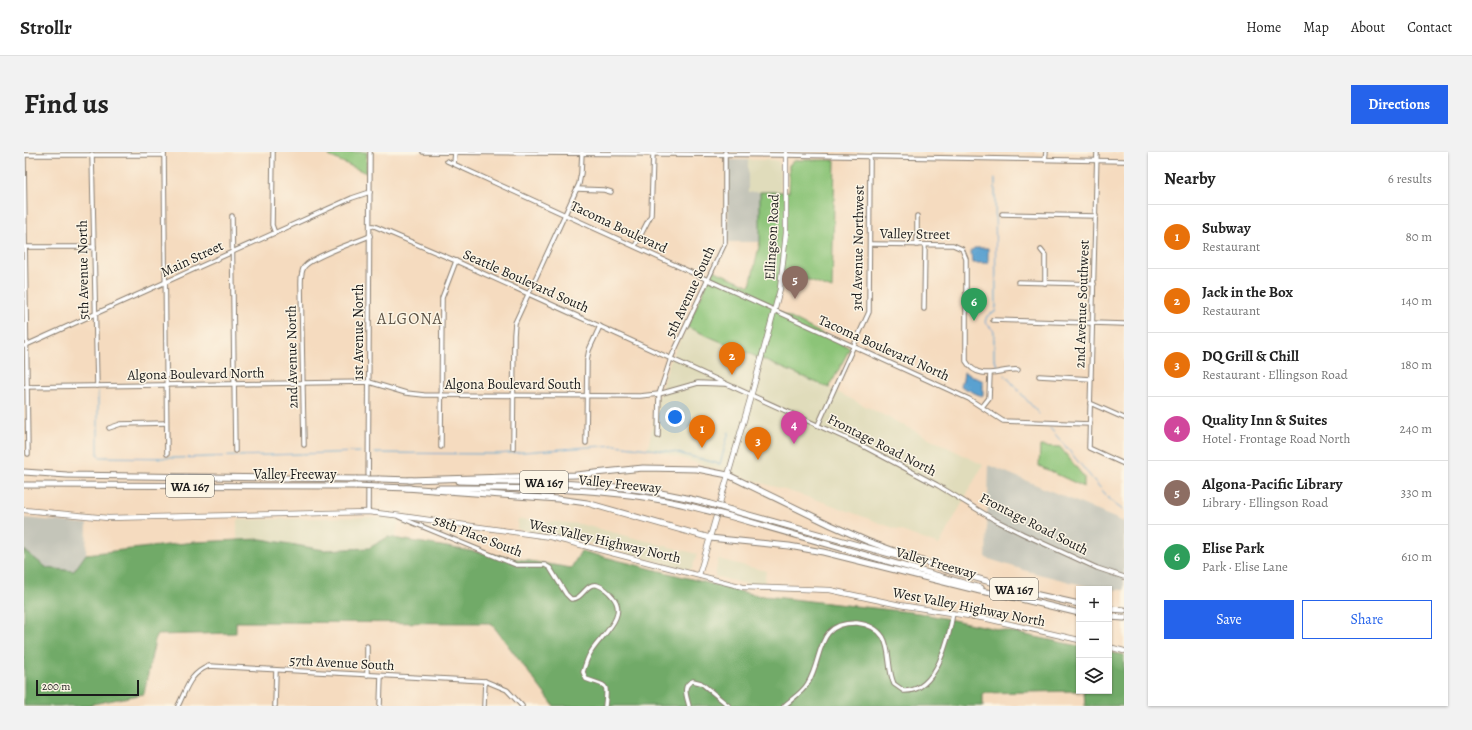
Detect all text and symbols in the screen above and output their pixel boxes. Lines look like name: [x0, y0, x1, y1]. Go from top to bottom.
text: Strollr: [20, 15, 72, 41]
text: Home: [1246, 18, 1281, 37]
text: Map: [1303, 18, 1329, 37]
text: About: [1351, 18, 1385, 37]
text: Contact: [1407, 18, 1452, 37]
text: Find us: [24, 85, 109, 123]
button: Directions: [1351, 85, 1448, 124]
text: Nearby: [1164, 167, 1215, 190]
text: 6 results: [1388, 170, 1432, 187]
street label: 3rd Avenue Northwest: [847, 185, 869, 311]
street label: Ellingson Road: [760, 193, 784, 280]
street label: Tacoma Boulevard: [567, 196, 671, 258]
text: Subway: [1202, 218, 1251, 238]
street label: 5th Avenue North: [73, 220, 93, 320]
street label: Valley Street: [879, 224, 951, 244]
text: 1: [1175, 228, 1179, 245]
text: 80 m: [1405, 228, 1432, 245]
street label: Main Street: [158, 236, 227, 282]
text: Restaurant: [1202, 238, 1260, 255]
street label: 2nd Avenue Southwest: [1070, 239, 1094, 369]
street label: 5th Avenue South: [660, 243, 720, 341]
street label: Seattle Boulevard South: [460, 245, 592, 318]
pin: 5: [782, 266, 808, 299]
text: Jack in the Box: [1202, 282, 1293, 302]
street label: 1st Avenue North: [349, 283, 368, 380]
pin: 6: [961, 288, 987, 321]
text: 2: [1174, 292, 1180, 309]
text: 140 m: [1401, 292, 1432, 309]
text: Restaurant: [1202, 302, 1260, 319]
street label: 2nd Avenue North: [282, 305, 302, 409]
district label: ALGONA: [376, 308, 443, 330]
street label: Tacoma Boulevard North: [815, 310, 953, 386]
pin: 2: [719, 342, 745, 375]
text: DQ Grill & Chill: [1202, 346, 1299, 366]
text: 3: [1174, 356, 1180, 373]
text: 180 m: [1401, 356, 1432, 373]
street label: Algona Boulevard North: [126, 363, 265, 385]
text: Restaurant · Ellingson Road: [1202, 366, 1348, 383]
street label: Algona Boulevard South: [444, 375, 582, 394]
your location: [665, 407, 685, 427]
street label: Frontage Road North: [824, 409, 940, 481]
text: Quality Inn & Suites: [1202, 410, 1327, 430]
pin: 4: [781, 411, 807, 444]
pin: 1: [689, 415, 715, 448]
text: 4: [1174, 420, 1180, 437]
text: 240 m: [1400, 420, 1432, 437]
pin: 3: [745, 427, 771, 460]
text: Hotel · Frontage Road North: [1202, 430, 1351, 447]
street label: Valley Freeway: [253, 465, 337, 484]
street label: Valley Freeway: [577, 470, 663, 498]
road number: WA 167: [520, 471, 568, 493]
text: Algona-Pacific Library: [1202, 474, 1343, 494]
road number: WA 167: [166, 475, 214, 497]
text: 5: [1174, 484, 1180, 501]
text: 330 m: [1401, 484, 1432, 501]
street label: Frontage Road South: [976, 488, 1092, 560]
text: Library · Ellingson Road: [1202, 494, 1328, 511]
street label: 58th Place South: [431, 510, 526, 562]
street label: West Valley Highway North: [526, 514, 683, 568]
text: Elise Park: [1202, 538, 1264, 558]
street label: Valley Freeway: [893, 542, 979, 584]
text: 6: [1174, 548, 1180, 565]
text: 610 m: [1401, 548, 1432, 565]
text: Park · Elise Lane: [1202, 558, 1288, 575]
road number: WA 167: [990, 578, 1038, 600]
street label: West Valley Highway North: [890, 583, 1047, 631]
map controls: [1076, 586, 1112, 694]
button: +: [1076, 586, 1112, 622]
button: Save: [1164, 600, 1294, 639]
button: Share: [1302, 600, 1432, 639]
button: −: [1076, 622, 1112, 658]
street label: 57th Avenue South: [289, 651, 395, 675]
button: layers: [1076, 658, 1112, 694]
scale bar: [36, 678, 139, 697]
text: 200 m: [42, 679, 70, 694]

